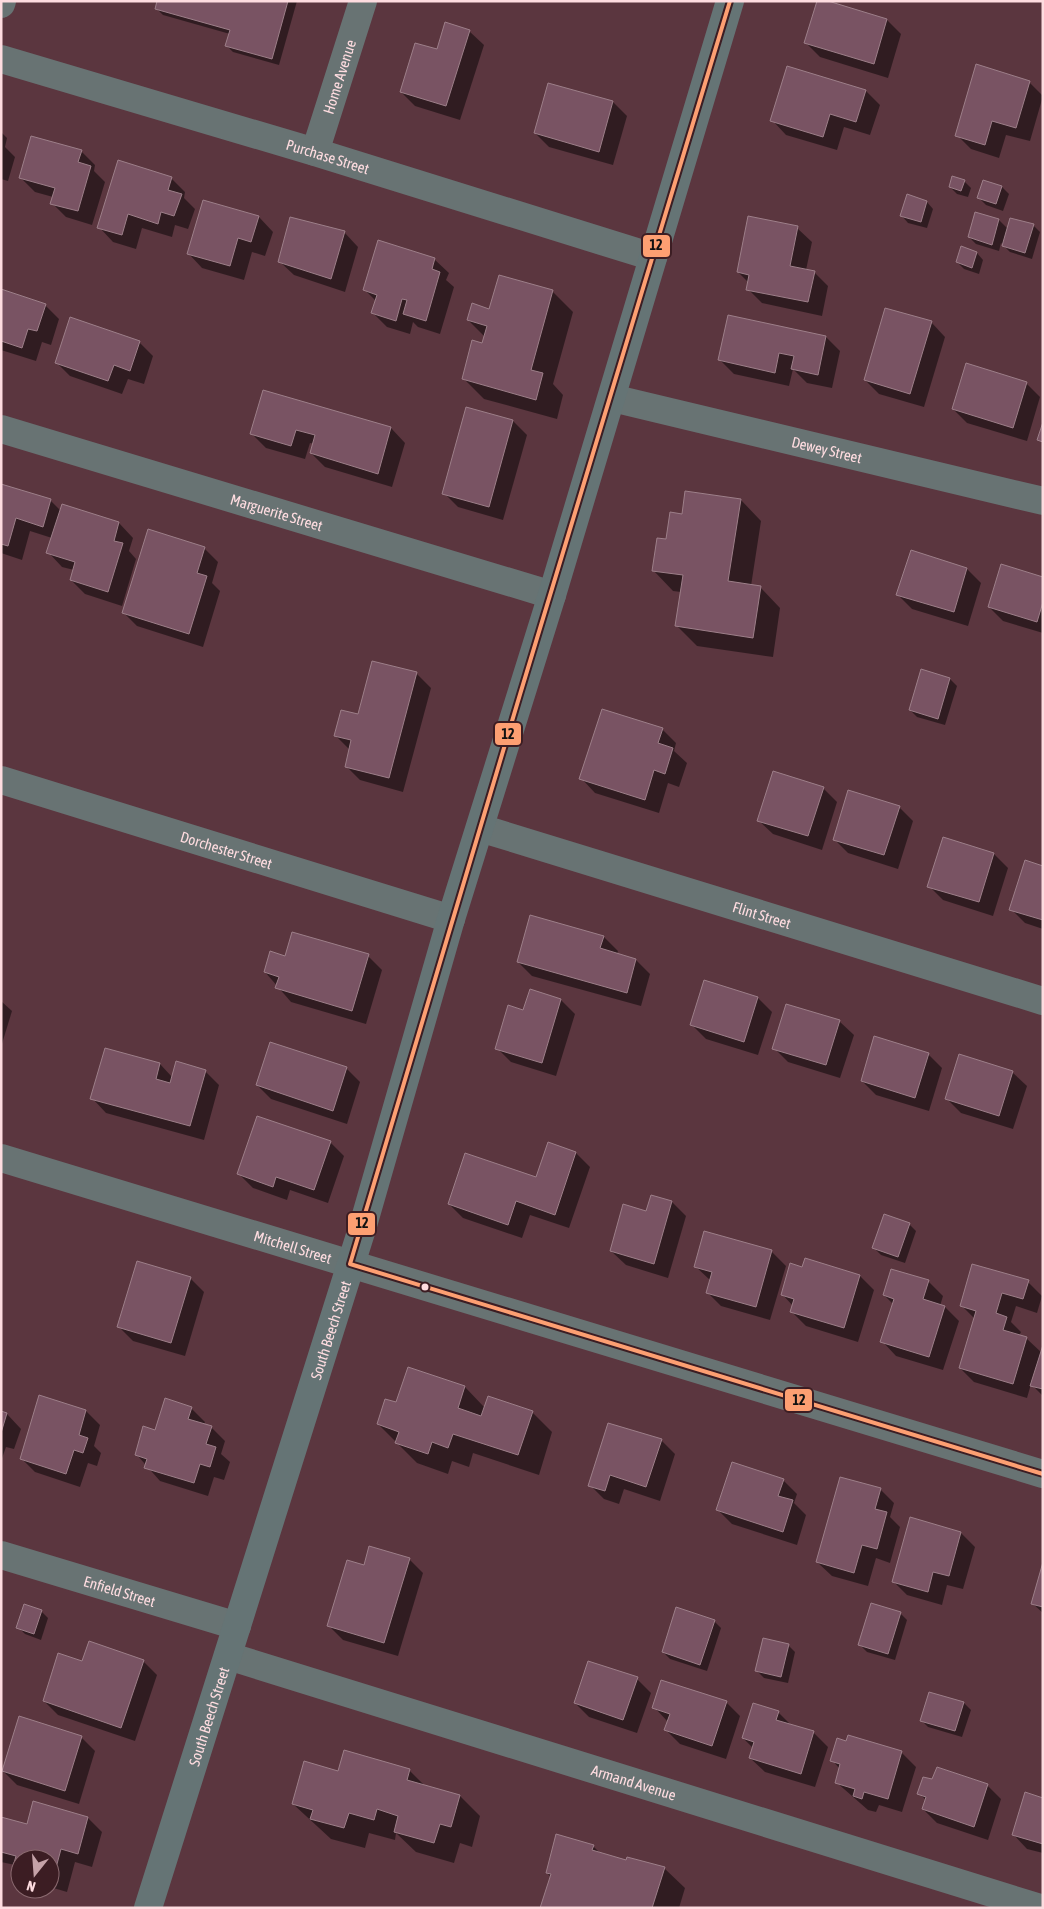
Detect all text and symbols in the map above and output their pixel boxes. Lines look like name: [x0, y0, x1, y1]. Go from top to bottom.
street label: Home Avenue: [319, 37, 359, 116]
street label: Purchase Street: [284, 135, 372, 177]
line badge: 12: [642, 234, 671, 258]
text: 12: [649, 237, 663, 253]
street label: Dewey Street: [790, 433, 864, 466]
street label: Marguerite Street: [229, 490, 325, 534]
line badge: 12: [494, 722, 522, 746]
text: 12: [501, 726, 515, 742]
street label: Dorchester Street: [178, 827, 275, 872]
street label: Flint Street: [731, 898, 793, 932]
line badge: 12: [347, 1212, 376, 1236]
text: 12: [355, 1215, 369, 1231]
street label: Mitchell Street: [252, 1227, 334, 1266]
street label: South Beech Street: [307, 1278, 354, 1382]
unlabelled marker: [420, 1282, 430, 1292]
line badge: 12: [784, 1388, 813, 1412]
text: 12: [792, 1392, 806, 1408]
street label: Enfield Street: [82, 1572, 158, 1610]
street label: South Beech Street: [185, 1665, 232, 1768]
street label: Armand Avenue: [590, 1761, 678, 1803]
north arrow: [10, 1849, 60, 1899]
text: N: [25, 1878, 37, 1895]

